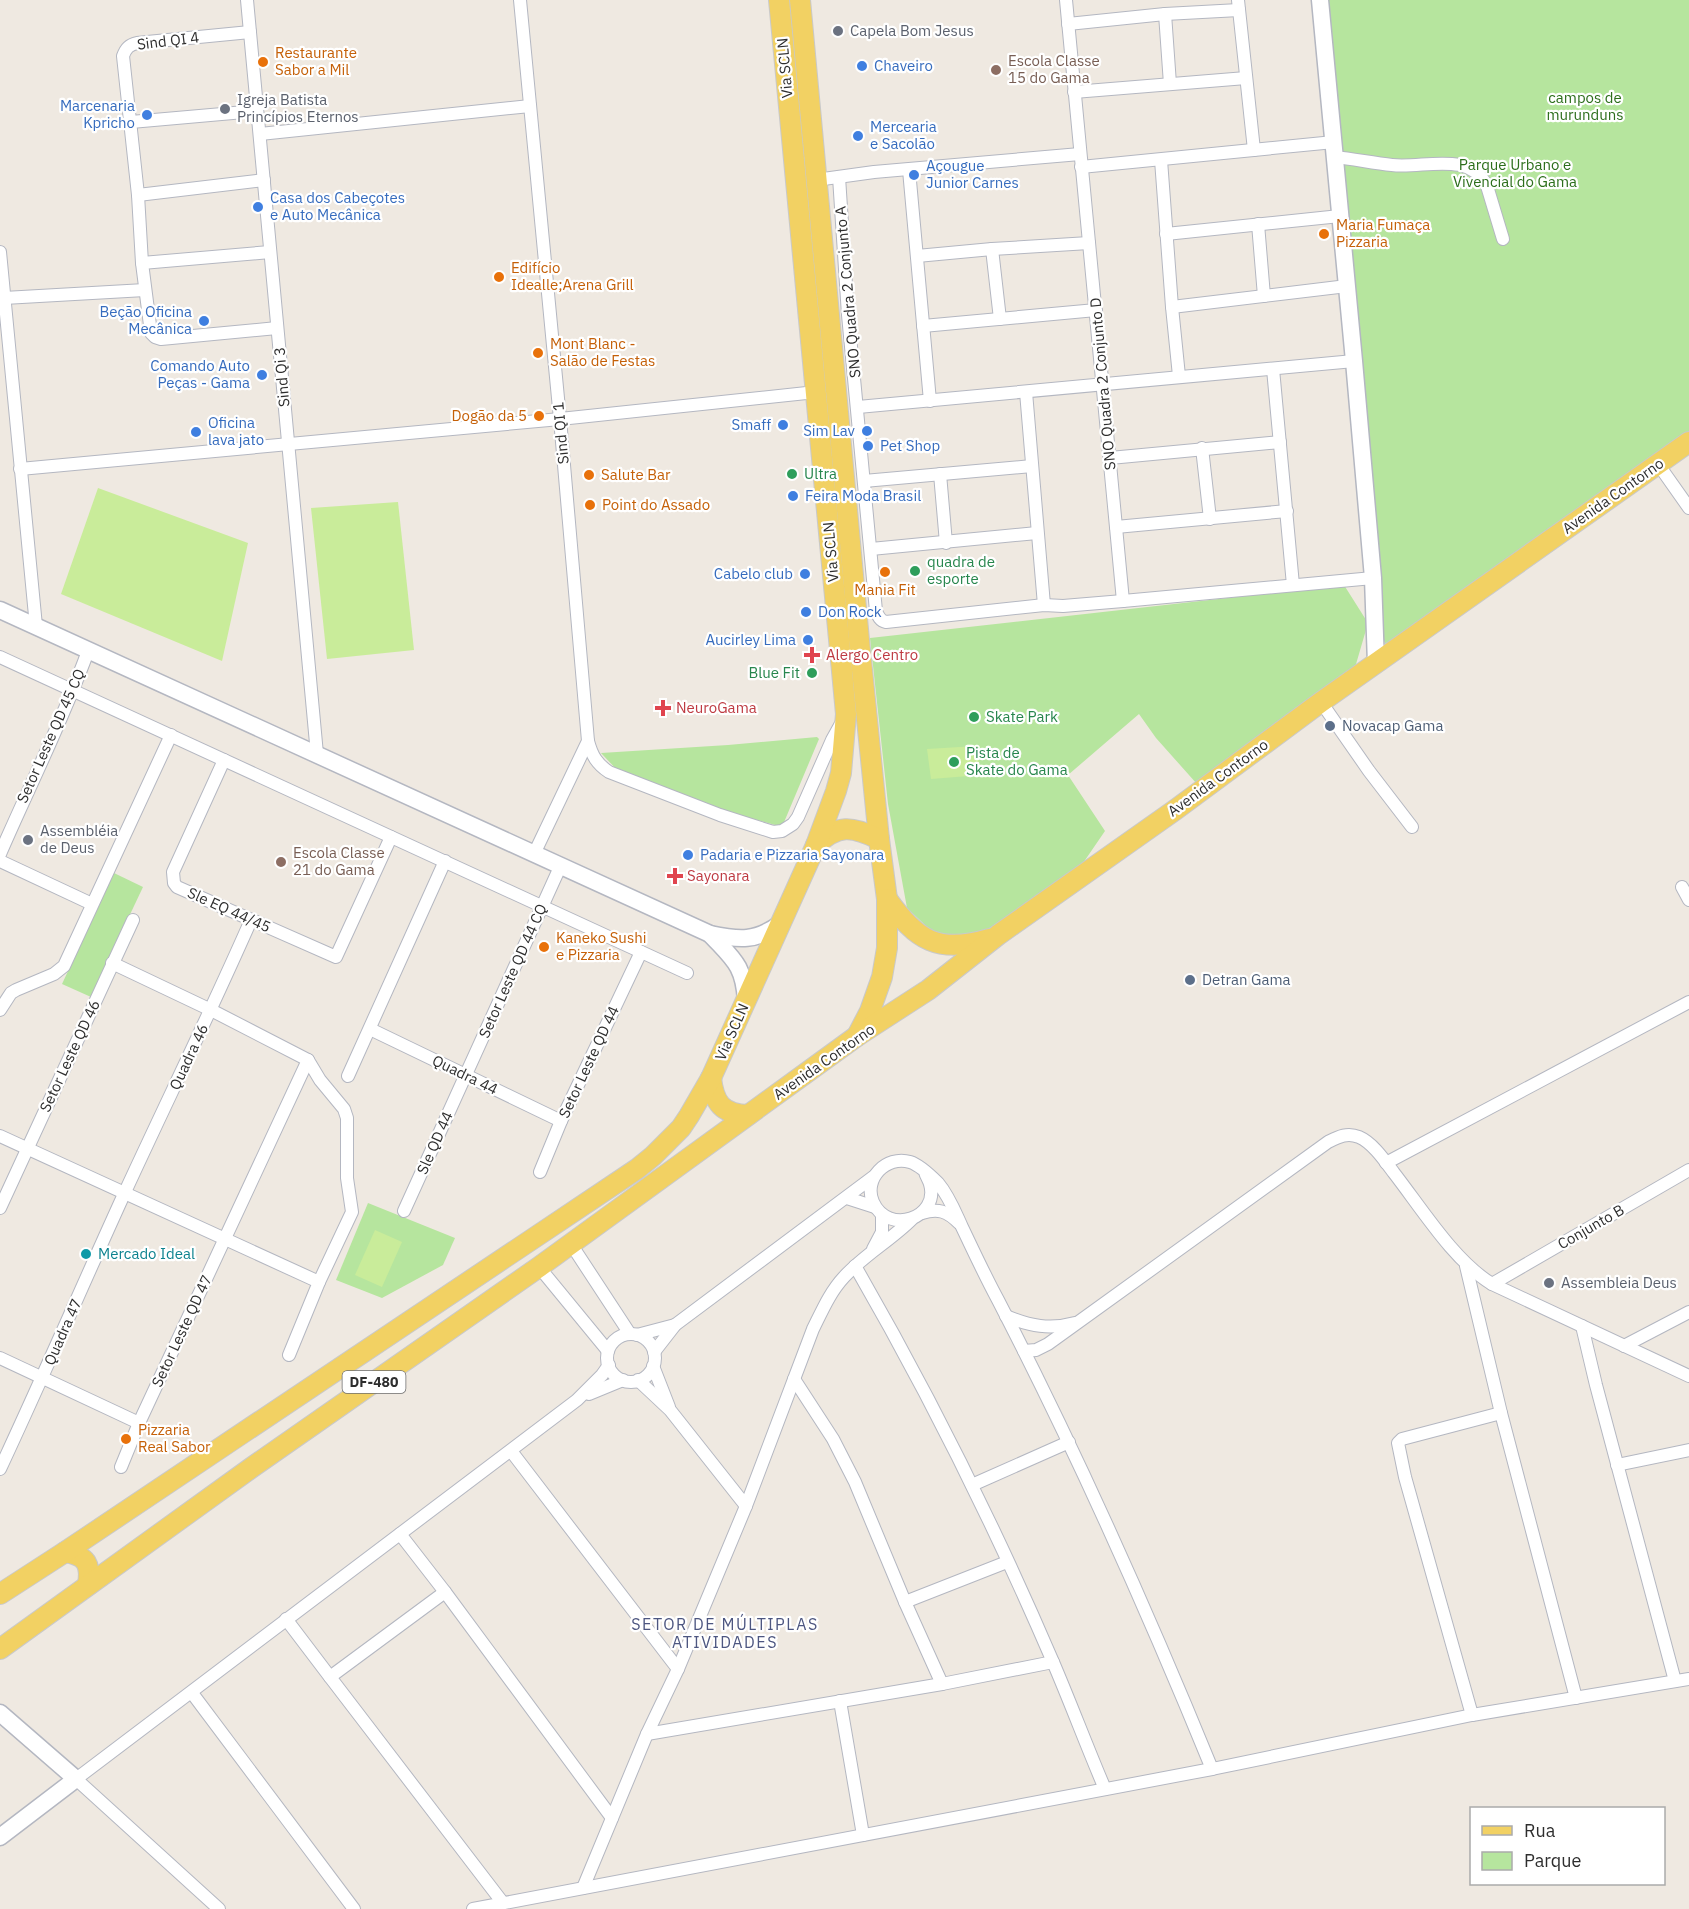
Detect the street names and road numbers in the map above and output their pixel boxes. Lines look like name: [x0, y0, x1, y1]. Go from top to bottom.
street label: Sind QI 4: [136, 27, 200, 54]
street label: Via SCLN: [772, 37, 797, 99]
street label: SNO Quadra 2 Conjunto A: [830, 205, 864, 379]
street label: SNO Quadra 2 Conjunto D: [1085, 297, 1120, 471]
street label: Sind Qi 3: [269, 346, 294, 408]
street label: Sind QI 1: [548, 401, 573, 465]
street label: Avenida Contorno: [1558, 454, 1667, 538]
street label: Via SCLN: [818, 521, 843, 583]
street label: Setor Leste QD 45 CQ: [12, 666, 89, 806]
street label: Avenida Contorno: [1164, 735, 1272, 820]
street label: Sle EQ 44/45: [185, 883, 274, 936]
street label: Setor Leste QD 44 CQ: [474, 901, 551, 1041]
street label: Setor Leste QD 46: [35, 997, 104, 1115]
street label: Via SCLN: [711, 1000, 753, 1063]
street label: Setor Leste QD 44: [554, 1003, 623, 1121]
street label: Avenida Contorno: [769, 1020, 878, 1104]
street label: Quadra 46: [165, 1021, 212, 1093]
street label: Quadra 44: [429, 1050, 501, 1099]
street label: Sle QD 44: [412, 1108, 457, 1177]
street label: Conjunto B: [1554, 1200, 1628, 1253]
street label: Setor Leste QD 47: [147, 1272, 216, 1390]
street label: Quadra 47: [39, 1296, 86, 1368]
road number: DF-480: [342, 1371, 406, 1393]

